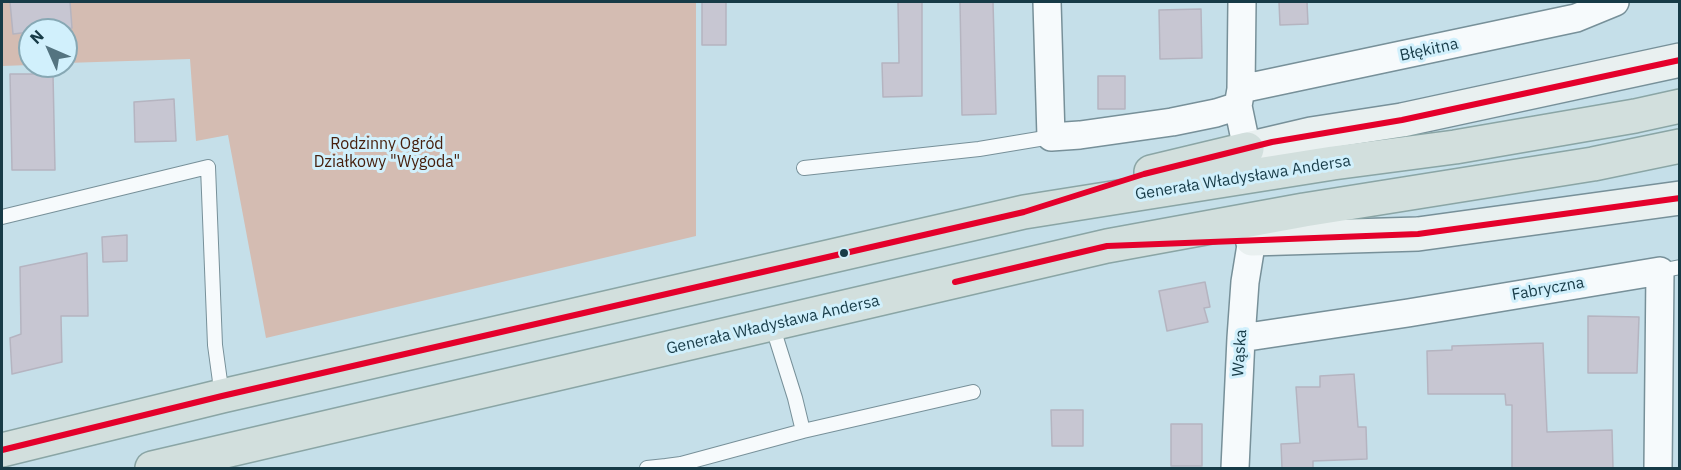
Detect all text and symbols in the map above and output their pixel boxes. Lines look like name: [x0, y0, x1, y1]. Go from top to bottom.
north arrow: [18, 18, 78, 78]
text: N: [26, 26, 48, 48]
street label: Błękitna: [1398, 34, 1460, 66]
park label: Rodzinny Ogród Działkowy "Wygoda": [314, 134, 460, 172]
street label: Generała Władysława Andersa: [1134, 151, 1352, 205]
unlabelled marker: [838, 247, 850, 259]
street label: Fabryczna: [1510, 273, 1586, 305]
street label: Generała Władysława Andersa: [665, 291, 881, 359]
street label: Wąska: [1229, 329, 1251, 377]

